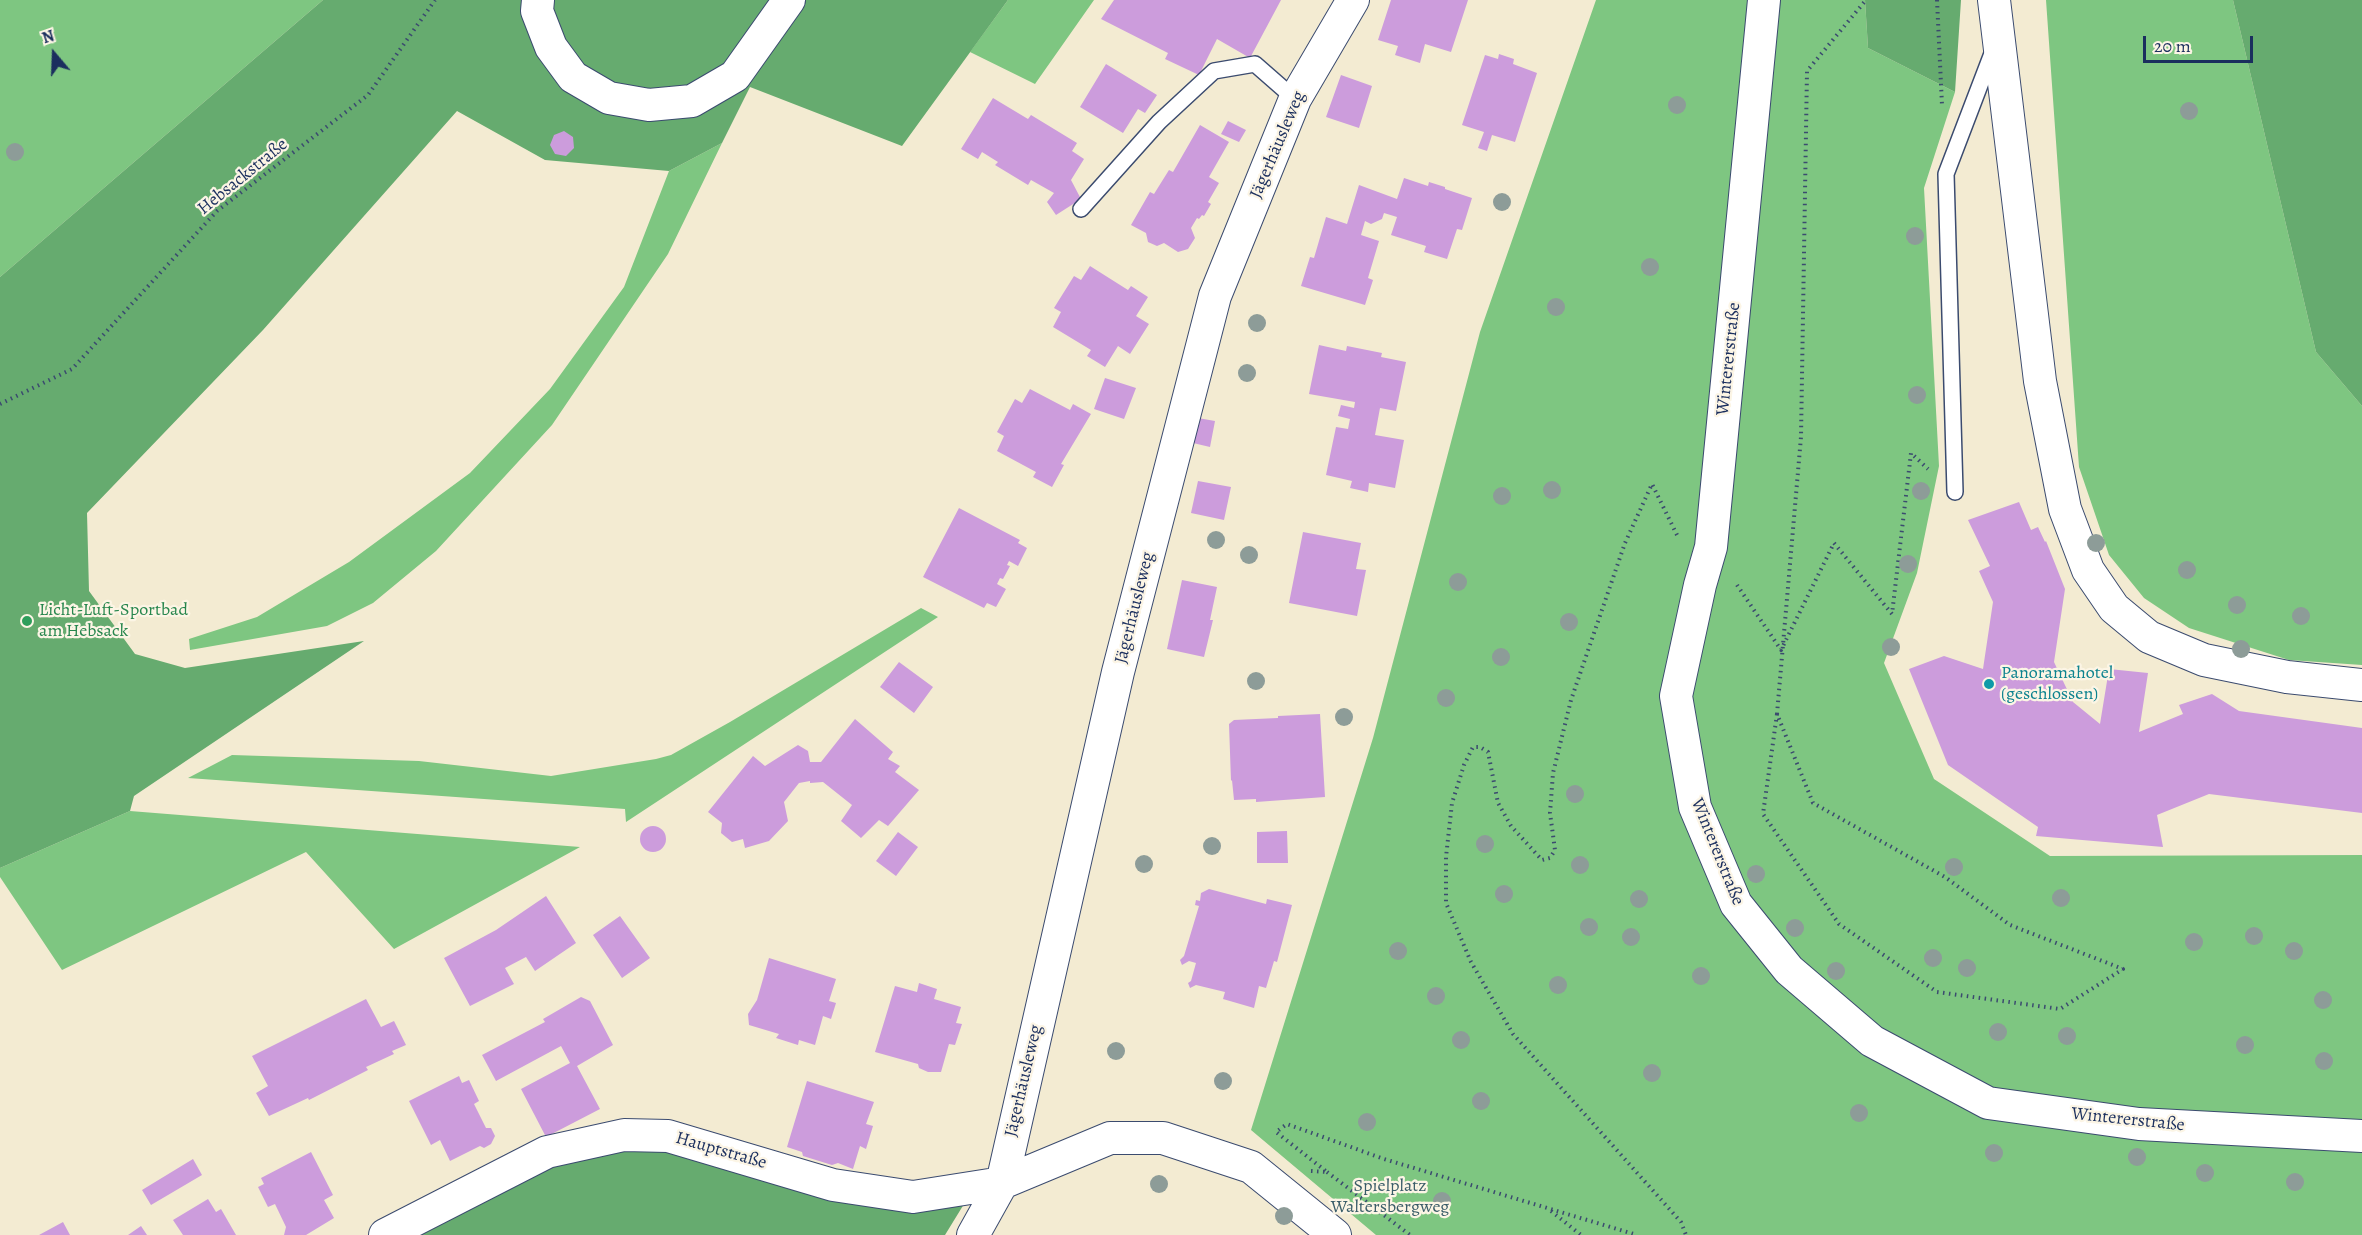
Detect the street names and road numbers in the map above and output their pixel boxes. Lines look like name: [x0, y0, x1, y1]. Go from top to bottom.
street label: Jägerhäusleweg: [1246, 88, 1310, 202]
street label: Hebsackstraße: [194, 134, 292, 220]
street label: Wintererstraße: [1712, 301, 1746, 417]
street label: Jägerhäusleweg: [1111, 550, 1159, 666]
street label: Wintererstraße: [1686, 795, 1748, 909]
street label: Jägerhäusleweg: [1001, 1023, 1047, 1139]
street label: Wintererstraße: [2070, 1103, 2186, 1137]
street label: Hauptstraße: [673, 1128, 769, 1174]

